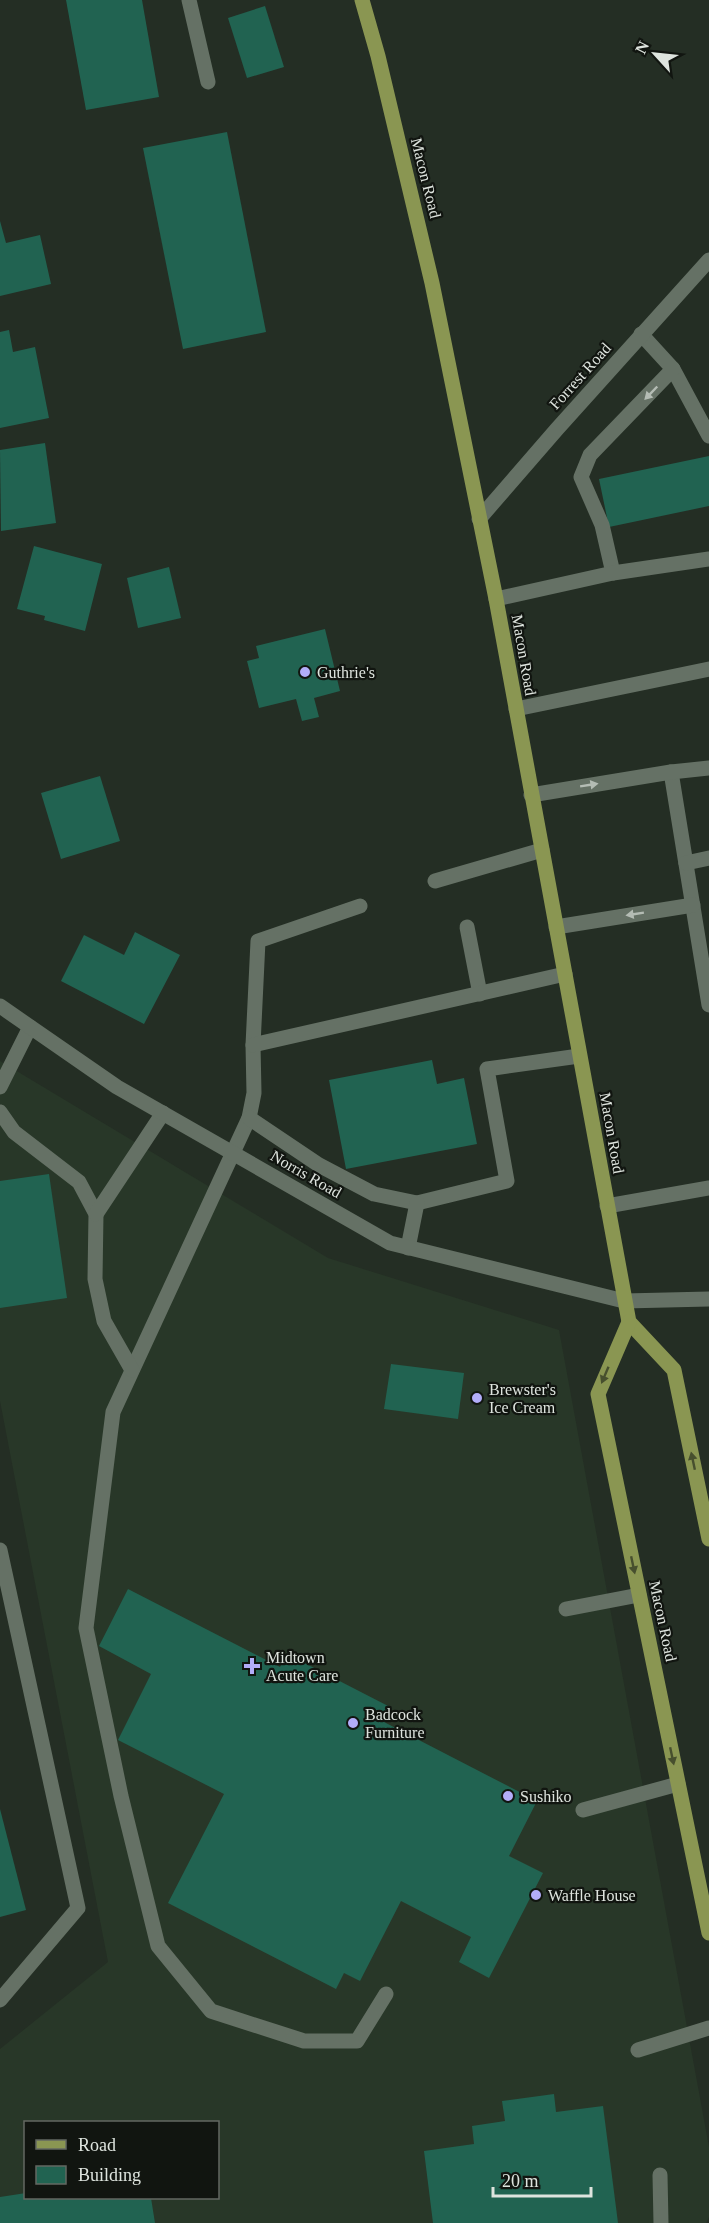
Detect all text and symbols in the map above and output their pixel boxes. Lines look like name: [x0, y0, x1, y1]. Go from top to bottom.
north arrow: [625, 24, 685, 84]
text: N: [632, 38, 652, 56]
street label: Macon Road: [408, 136, 444, 220]
street label: Forrest Road: [546, 339, 614, 413]
one-way arrow: [644, 385, 658, 399]
street label: Macon Road: [508, 613, 540, 697]
place label: Guthrie's: [317, 664, 375, 681]
marker: Guthrie's: [298, 665, 312, 679]
one-way arrow: [580, 781, 599, 790]
one-way arrow: [625, 910, 644, 919]
street label: Macon Road: [596, 1091, 628, 1175]
street label: Norris Road: [268, 1147, 344, 1201]
one-way arrow: [601, 1367, 610, 1384]
place label: Brewster's Ice Cream: [489, 1381, 556, 1416]
marker: Brewster's Ice Cream: [470, 1391, 484, 1405]
one-way arrow: [688, 1451, 697, 1470]
one-way arrow: [629, 1556, 638, 1575]
street label: Macon Road: [646, 1579, 680, 1663]
place label: Midtown Acute Care: [266, 1649, 338, 1684]
marker: Midtown Acute Care: [243, 1657, 261, 1675]
place label: Badcock Furniture: [365, 1706, 425, 1741]
marker: Badcock Furniture: [346, 1716, 360, 1730]
one-way arrow: [668, 1747, 677, 1766]
place label: Sushiko: [520, 1788, 572, 1805]
marker: Sushiko: [501, 1789, 515, 1803]
place label: Waffle House: [548, 1887, 636, 1904]
marker: Waffle House: [529, 1888, 543, 1902]
legend: [24, 2121, 219, 2199]
text: Road: [78, 2135, 116, 2155]
scale bar: [493, 2160, 590, 2198]
text: Building: [78, 2165, 141, 2185]
text: 20 m: [502, 2171, 539, 2191]

